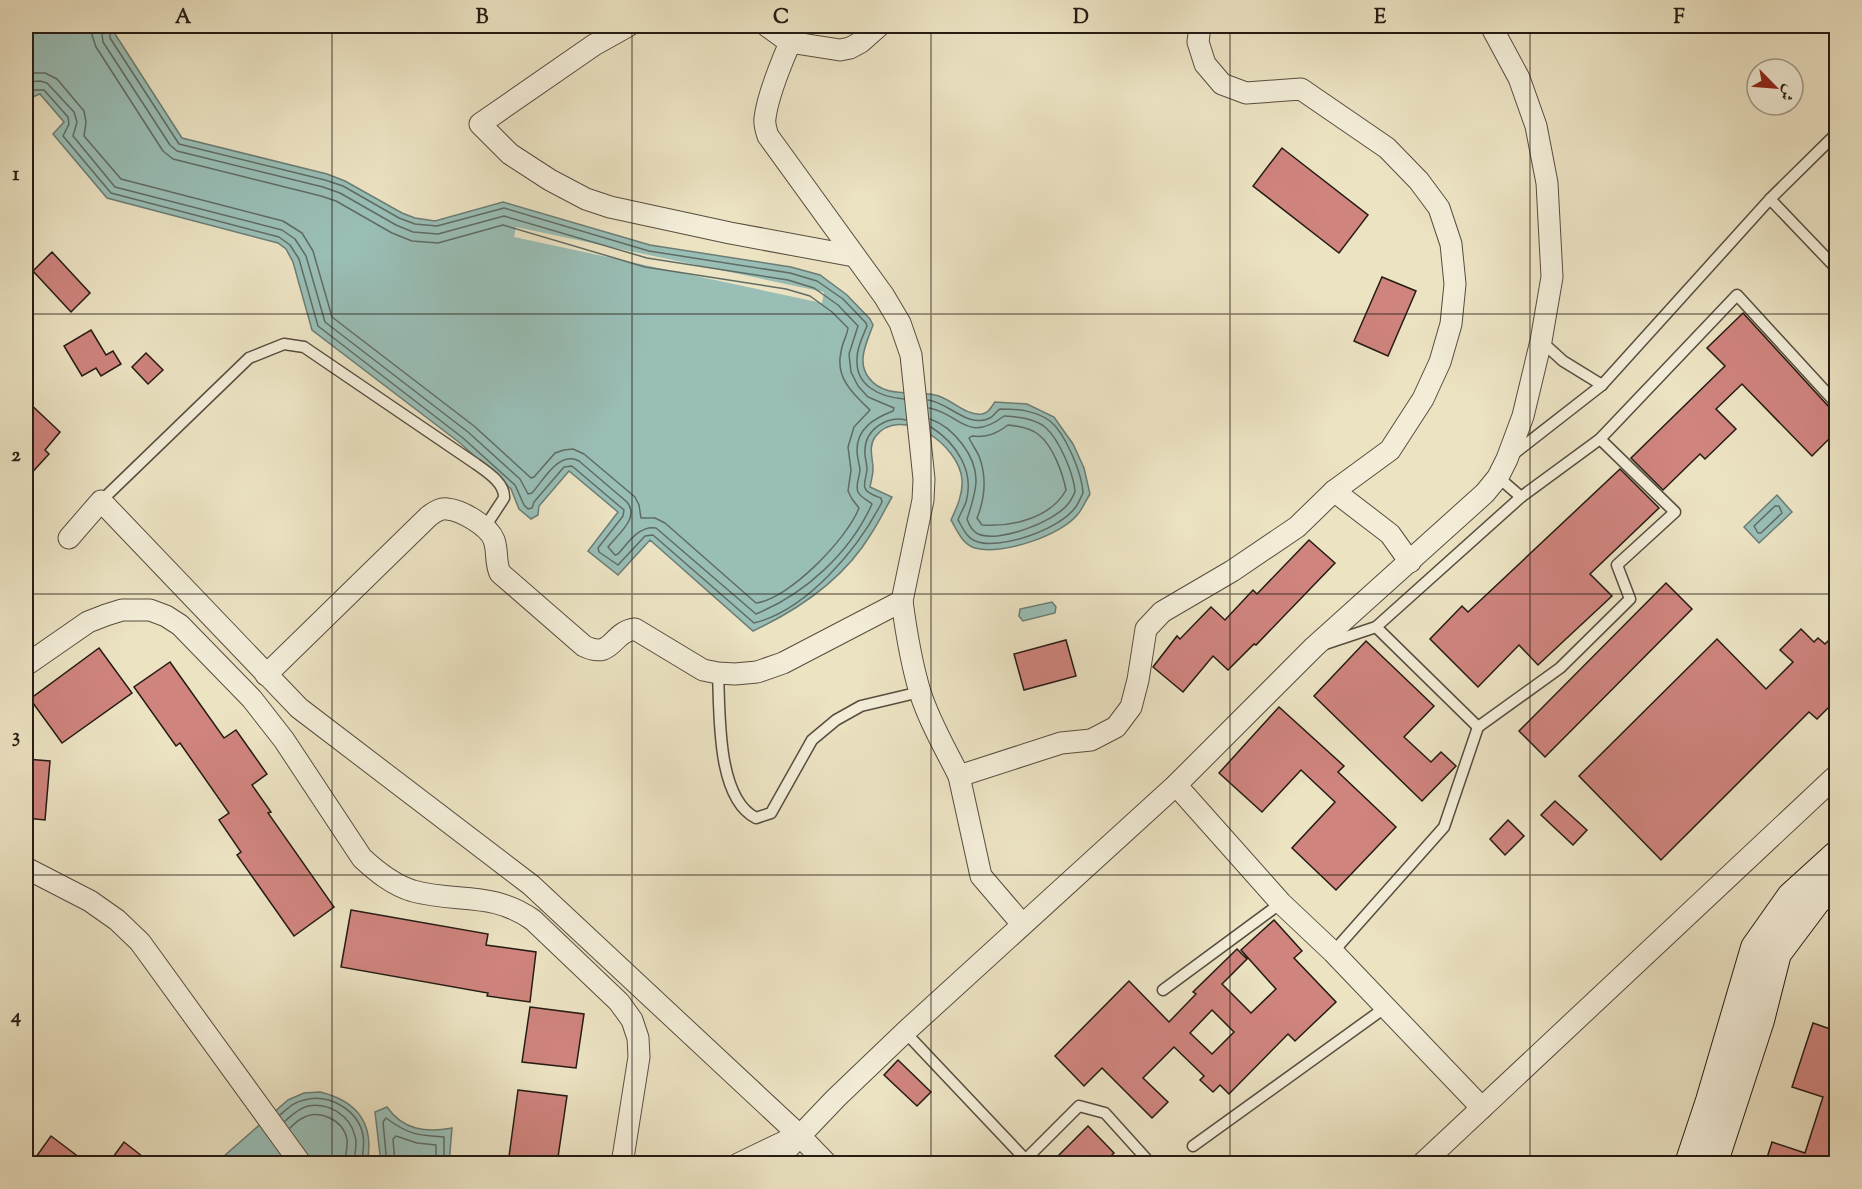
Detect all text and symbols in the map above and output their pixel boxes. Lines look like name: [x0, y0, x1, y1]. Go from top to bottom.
text: A: [175, 4, 192, 33]
text: B: [476, 4, 489, 33]
text: C: [773, 4, 789, 33]
text: D: [1073, 4, 1089, 33]
text: E: [1374, 4, 1387, 33]
text: F: [1673, 4, 1685, 33]
north arrow: [1745, 57, 1805, 117]
text: ش: [1773, 80, 1800, 104]
text: 1: [13, 161, 20, 190]
text: 2: [11, 442, 21, 471]
text: 3: [12, 723, 20, 752]
text: 4: [10, 1003, 21, 1032]

